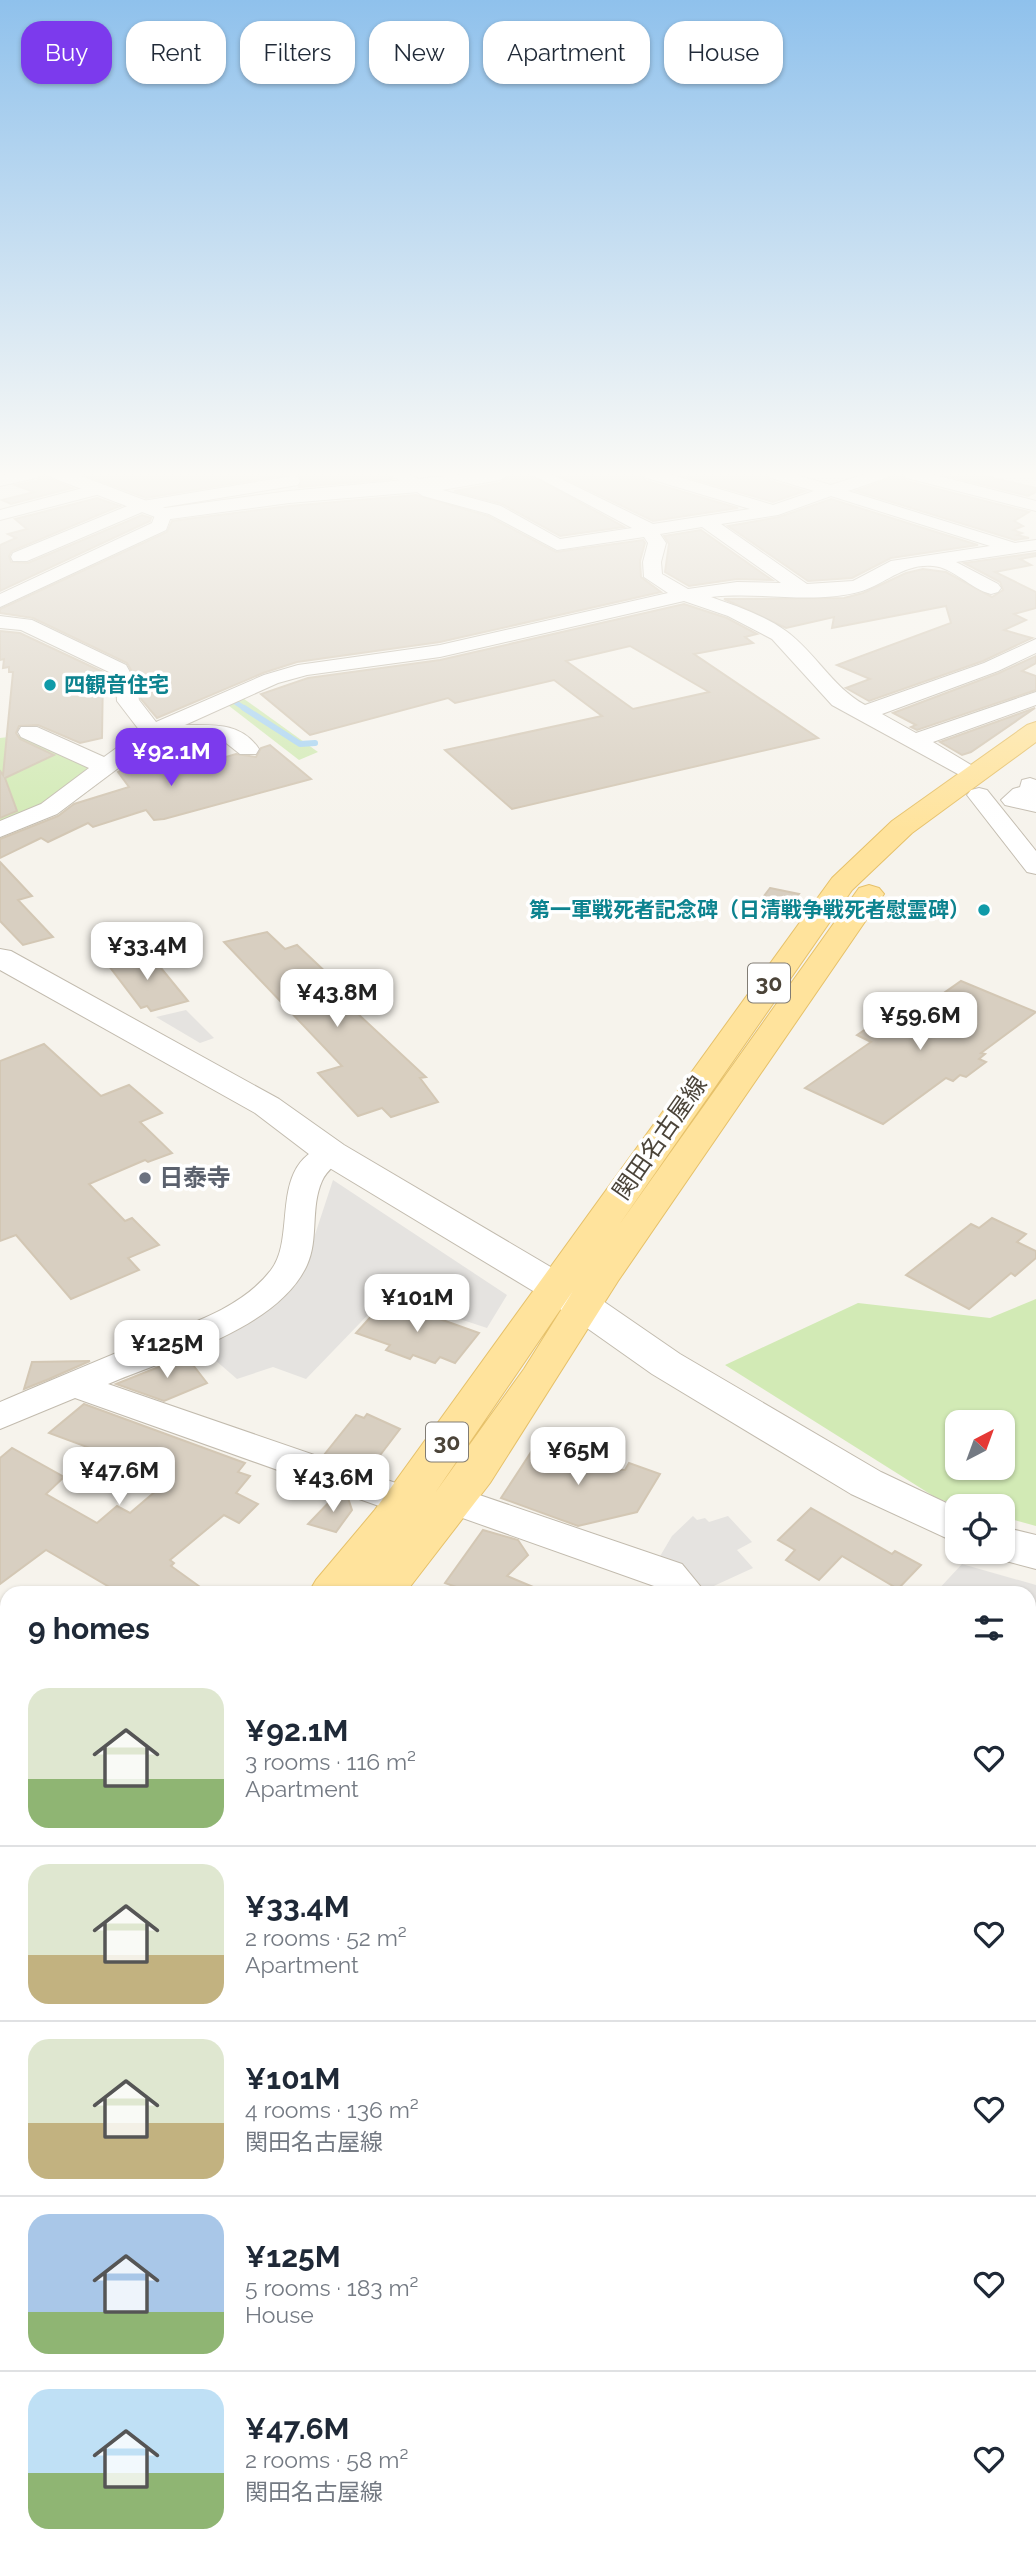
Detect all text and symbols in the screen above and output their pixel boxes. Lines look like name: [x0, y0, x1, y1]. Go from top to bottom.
chip: Buy: [21, 21, 112, 84]
chip: Rent: [126, 21, 226, 84]
chip: Filters: [240, 21, 355, 84]
chip: New: [369, 21, 469, 84]
chip: Apartment: [483, 21, 650, 84]
chip: House: [664, 21, 783, 84]
place label: 四観音住宅: [64, 672, 169, 697]
marker: 四観音住宅: [42, 677, 58, 693]
pin: ¥92.1M: [114, 728, 228, 788]
text: ¥92.1M: [131, 737, 211, 764]
place label: 第一軍戦死者記念碑（日清戦争戦死者慰霊碑）: [529, 897, 970, 922]
marker: 第一軍戦死者記念碑（日清戦争戦死者慰霊碑）: [976, 902, 992, 918]
pin: ¥33.4M: [90, 922, 204, 982]
text: ¥33.4M: [107, 931, 187, 958]
road number: 30: [748, 964, 790, 1002]
pin: ¥43.8M: [280, 970, 394, 1029]
text: ¥43.8M: [296, 978, 378, 1005]
pin: ¥59.6M: [863, 992, 977, 1052]
text: ¥59.6M: [879, 1001, 961, 1028]
street label: 関田名古屋線: [606, 1070, 713, 1205]
place label: 日泰寺: [159, 1163, 231, 1192]
marker: 日泰寺: [137, 1170, 153, 1186]
pin: ¥101M: [368, 1274, 466, 1334]
text: ¥101M: [380, 1283, 454, 1310]
pin: ¥125M: [118, 1320, 216, 1380]
text: ¥125M: [130, 1329, 204, 1356]
north arrow: [945, 1410, 1015, 1480]
map controls: [945, 1410, 1015, 1564]
road number: 30: [426, 1422, 468, 1462]
pin: ¥65M: [537, 1428, 619, 1487]
text: ¥65M: [547, 1436, 609, 1463]
pin: ¥47.6M: [62, 1448, 176, 1507]
pin: ¥43.6M: [276, 1454, 390, 1514]
text: ¥47.6M: [79, 1456, 159, 1483]
text: ¥43.6M: [292, 1463, 374, 1490]
button: locate: [945, 1494, 1015, 1564]
icon: filters: [970, 1609, 1008, 1647]
text: 9 homes: [28, 1611, 150, 1646]
text: ¥92.1M: [245, 1713, 348, 1748]
icon: home: [84, 1716, 168, 1800]
icon: heart: [970, 1739, 1008, 1777]
text: 3 rooms · 116 m²: [245, 1748, 416, 1775]
text: Apartment: [245, 1775, 359, 1802]
text: ¥33.4M: [245, 1889, 350, 1924]
icon: home: [84, 1892, 168, 1976]
icon: heart: [970, 1915, 1008, 1953]
text: 2 rooms · 52 m²: [245, 1924, 407, 1951]
text: Apartment: [245, 1951, 359, 1978]
text: ¥101M: [245, 2061, 340, 2096]
icon: home: [84, 2067, 168, 2151]
icon: heart: [970, 2090, 1008, 2128]
text: 4 rooms · 136 m²: [245, 2096, 419, 2123]
text: 関田名古屋線: [245, 2128, 383, 2155]
text: ¥125M: [245, 2239, 341, 2274]
icon: home: [84, 2242, 168, 2326]
icon: heart: [970, 2265, 1008, 2303]
text: 5 rooms · 183 m²: [245, 2274, 419, 2301]
text: House: [245, 2301, 314, 2328]
text: ¥47.6M: [245, 2411, 350, 2446]
icon: home: [84, 2417, 168, 2501]
icon: heart: [970, 2440, 1008, 2478]
text: 2 rooms · 58 m²: [245, 2446, 408, 2473]
text: 関田名古屋線: [245, 2478, 383, 2505]

